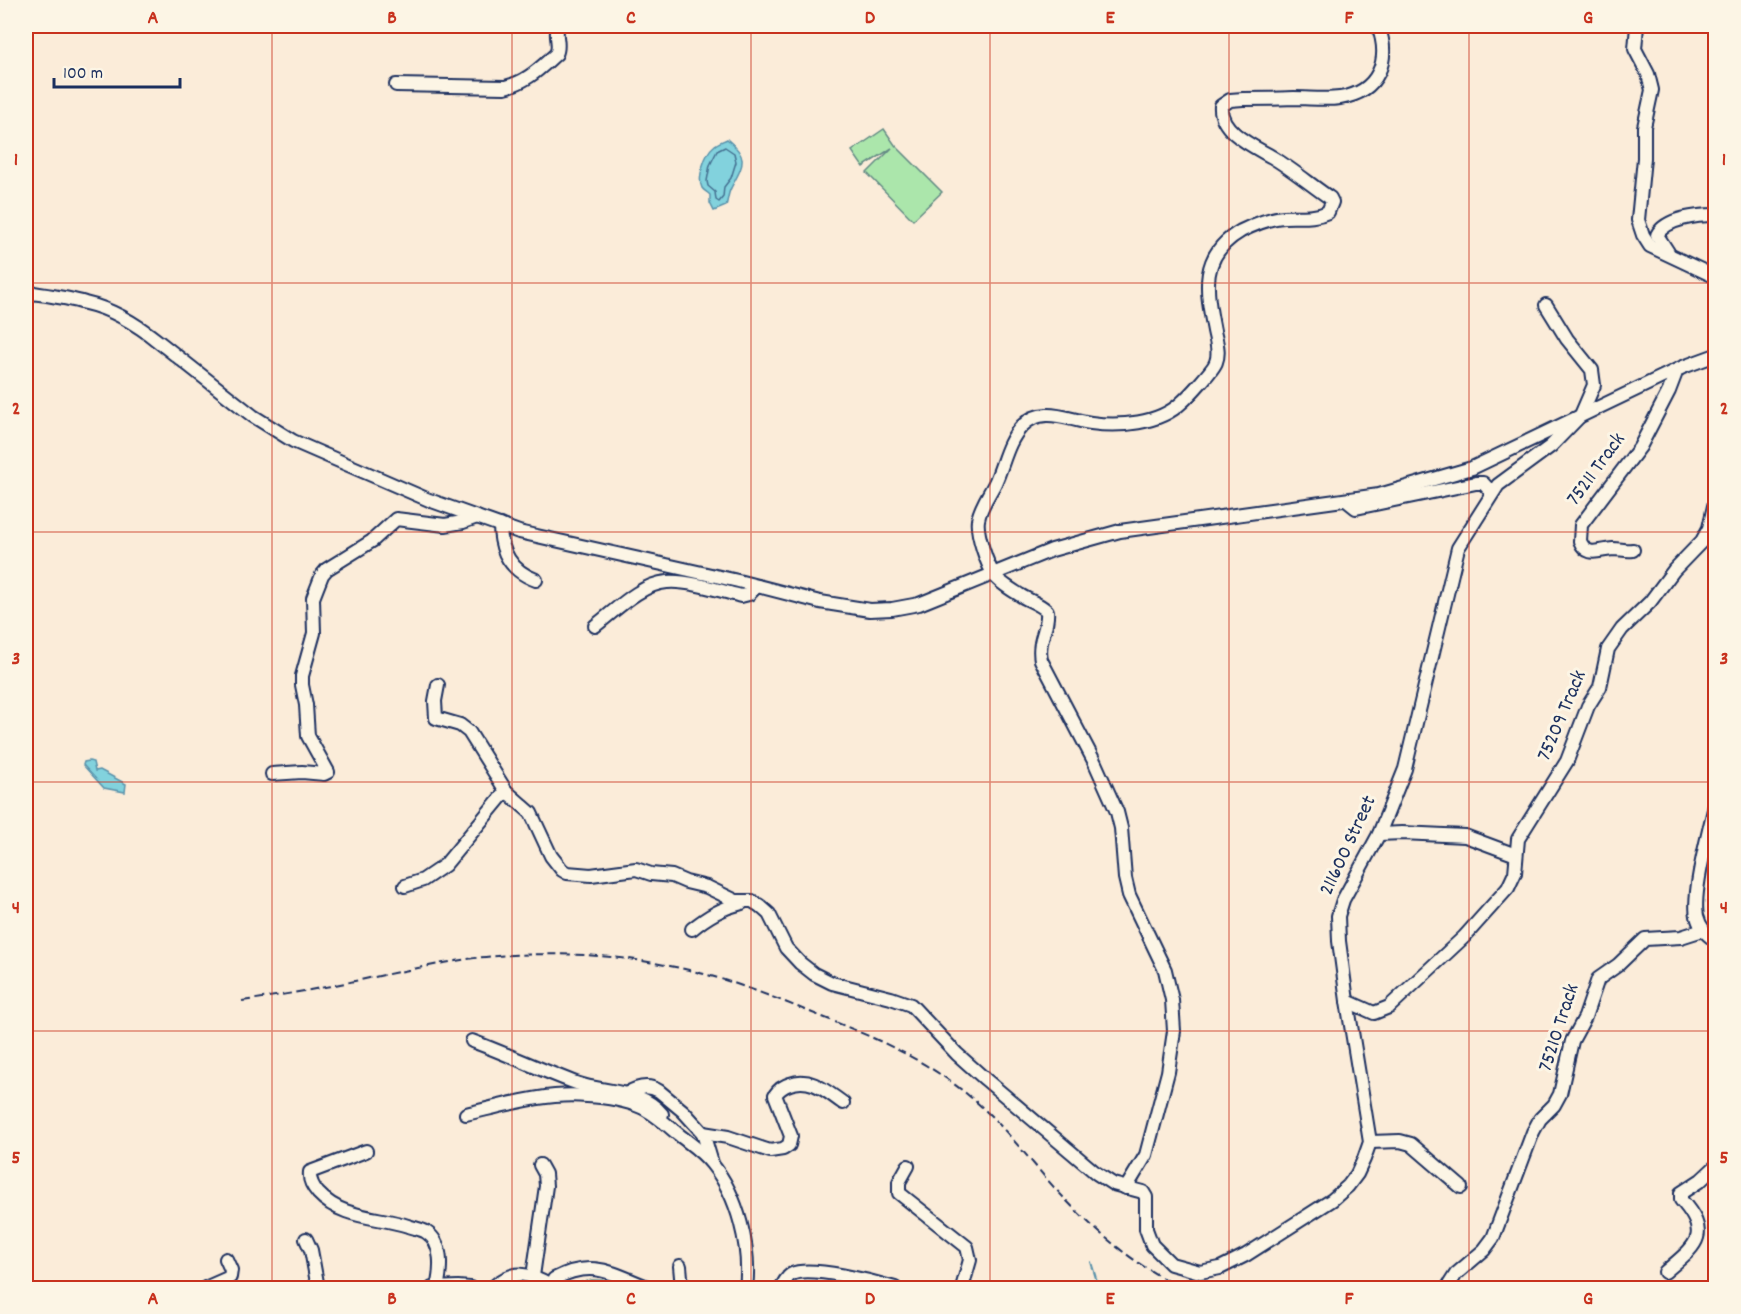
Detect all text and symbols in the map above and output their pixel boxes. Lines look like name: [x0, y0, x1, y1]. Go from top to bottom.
text: A: [148, 5, 159, 33]
text: B: [387, 5, 397, 33]
text: C: [626, 5, 636, 33]
text: D: [865, 5, 876, 33]
text: E: [1105, 5, 1115, 33]
text: F: [1345, 5, 1355, 33]
text: G: [1583, 5, 1593, 33]
scale bar: [54, 51, 180, 89]
text: 100 m: [63, 62, 103, 87]
text: 1: [14, 147, 18, 175]
text: 1: [1722, 147, 1726, 175]
text: 2: [12, 396, 20, 424]
text: 2: [1720, 396, 1728, 424]
street label: 75211 Track: [1560, 427, 1634, 513]
text: 3: [12, 646, 20, 674]
text: 3: [1720, 646, 1728, 674]
street label: 75209 Track: [1530, 666, 1596, 766]
street label: 211600 Street: [1313, 791, 1385, 901]
text: 4: [12, 895, 20, 923]
text: 4: [1720, 895, 1728, 923]
street label: 75210 Track: [1532, 980, 1588, 1076]
text: 5: [11, 1145, 21, 1173]
text: 5: [1719, 1145, 1729, 1173]
text: A: [148, 1286, 159, 1314]
text: B: [387, 1286, 397, 1314]
text: C: [626, 1286, 636, 1314]
text: D: [865, 1286, 876, 1314]
text: E: [1105, 1286, 1115, 1314]
text: F: [1345, 1286, 1355, 1314]
text: G: [1583, 1286, 1593, 1314]

